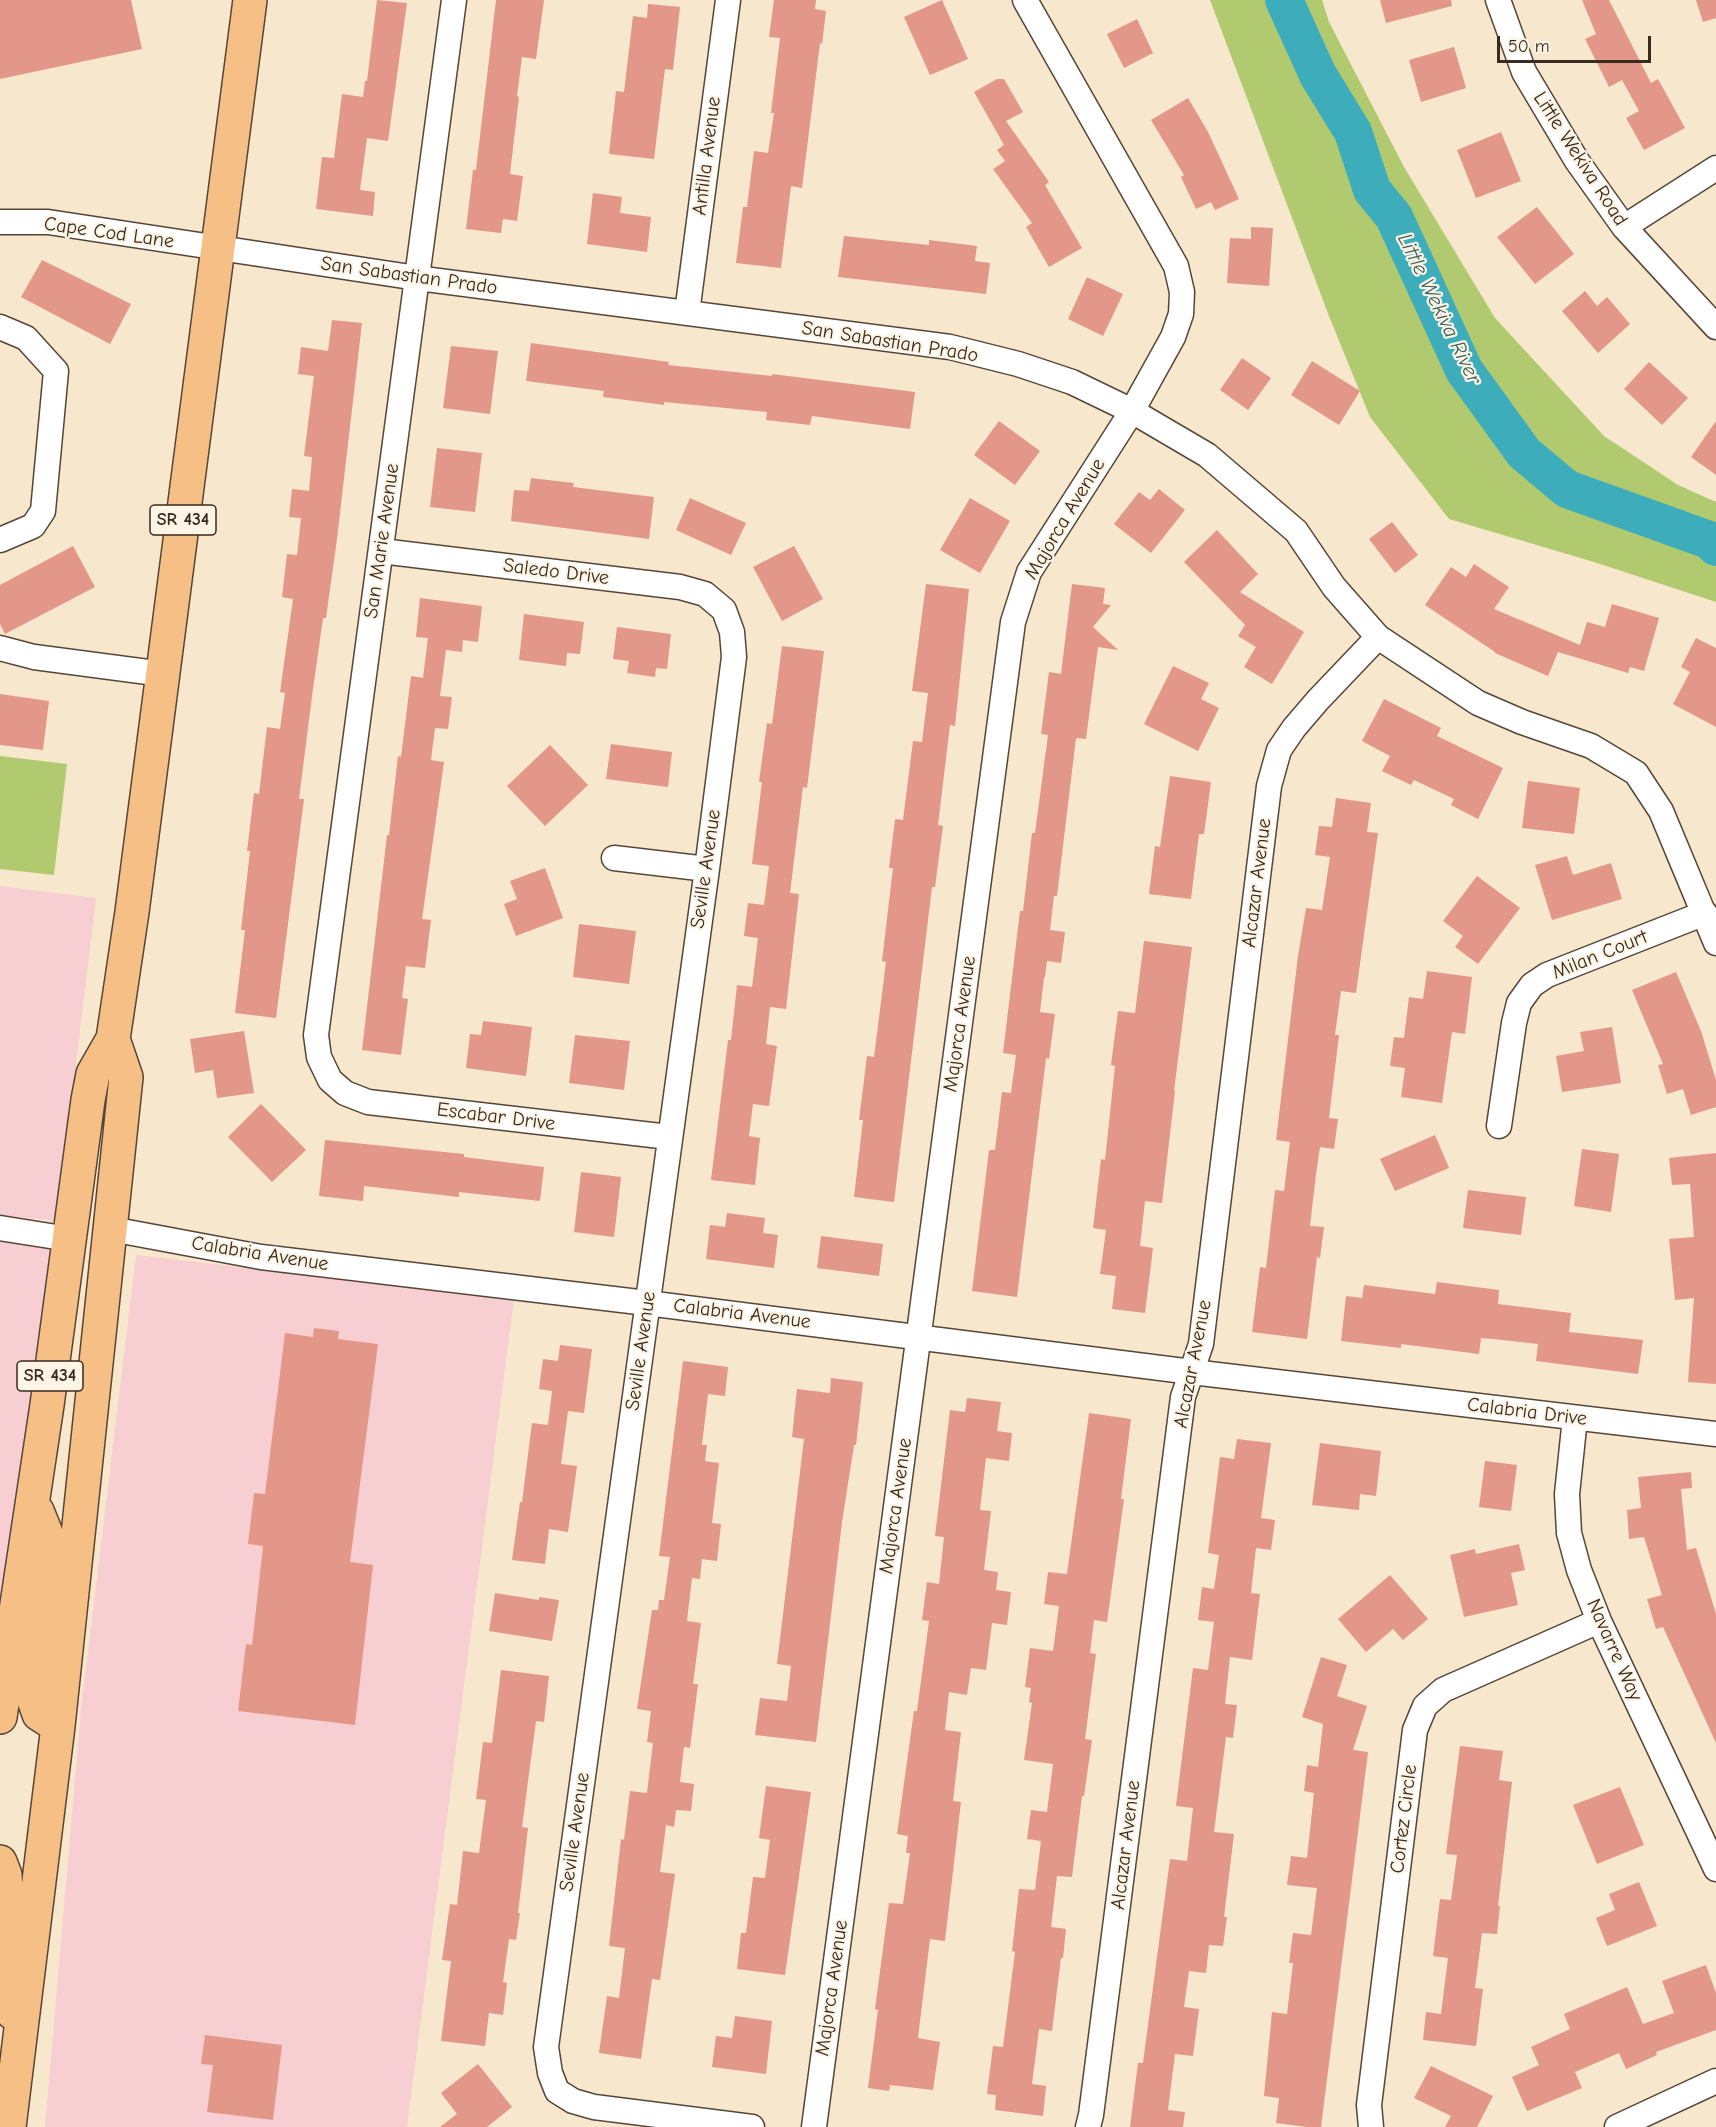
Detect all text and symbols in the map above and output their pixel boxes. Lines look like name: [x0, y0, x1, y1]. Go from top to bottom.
scale bar: [1500, 24, 1654, 62]
text: 50 m: [1508, 36, 1550, 57]
street label: Little Wekiva Road: [1528, 87, 1632, 231]
street label: Antilla Avenue: [688, 95, 726, 217]
street label: Cape Cod Lane: [42, 212, 176, 254]
water label: Little Wekiva River: [1392, 229, 1486, 389]
street label: San Sabastian Prado: [319, 252, 499, 300]
street label: San Sabastian Prado: [800, 316, 980, 368]
street label: Majorca Avenue: [1019, 454, 1111, 584]
street label: San Marie Avenue: [359, 462, 405, 620]
road number: SR 434: [150, 505, 216, 535]
street label: Saledo Drive: [502, 554, 610, 590]
street label: Seville Avenue: [686, 808, 726, 930]
street label: Alcazar Avenue: [1237, 817, 1277, 949]
street label: Milan Court: [1549, 925, 1651, 985]
street label: Majorca Avenue: [939, 954, 981, 1094]
street label: Escabar Drive: [436, 1098, 556, 1136]
street label: Calabria Avenue: [190, 1231, 330, 1277]
street label: Seville Avenue: [621, 1290, 661, 1412]
street label: Calabria Avenue: [672, 1294, 812, 1334]
street label: Alcazar Avenue: [1169, 1298, 1217, 1430]
road number: SR 434: [17, 1361, 83, 1391]
street label: Calabria Drive: [1466, 1393, 1588, 1431]
street label: Majorca Avenue: [875, 1436, 917, 1576]
street label: Navarre Way: [1581, 1595, 1647, 1705]
street label: Cortez Circle: [1385, 1763, 1423, 1875]
street label: Seville Avenue: [555, 1771, 595, 1893]
street label: Alcazar Avenue: [1106, 1779, 1146, 1911]
street label: Majorca Avenue: [811, 1918, 853, 2058]

